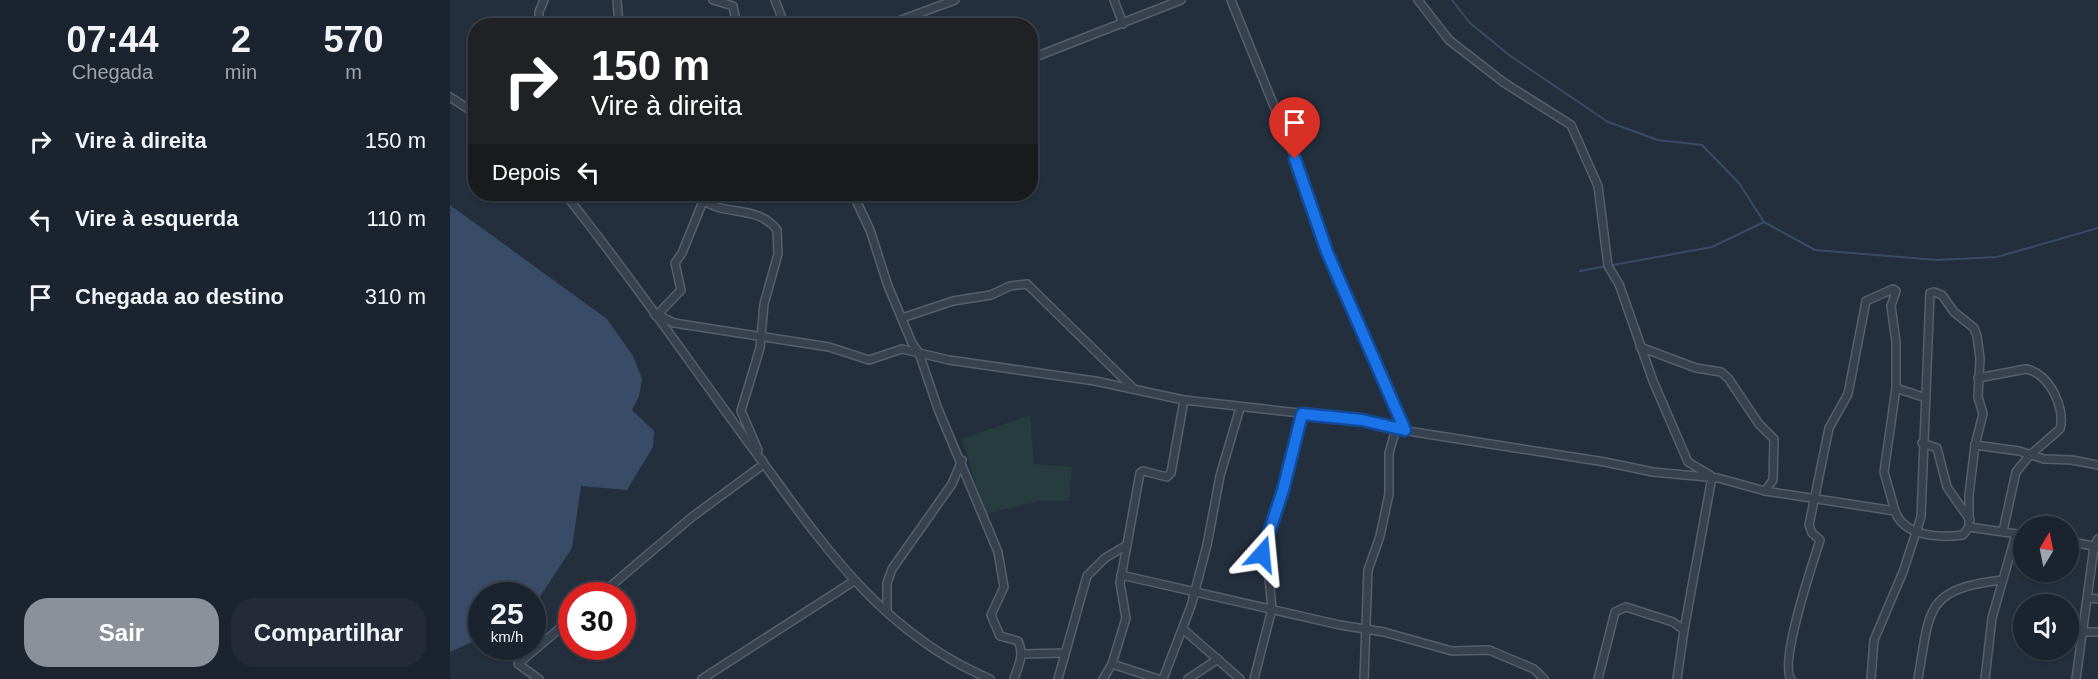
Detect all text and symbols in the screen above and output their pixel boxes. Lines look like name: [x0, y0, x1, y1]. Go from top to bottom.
text: 07:44: [66, 19, 158, 60]
text: 2: [231, 19, 251, 60]
text: 570: [323, 19, 384, 60]
icon: right: [492, 42, 570, 120]
text: 150 m: [591, 42, 710, 89]
text: Chegada: [72, 61, 153, 83]
text: min: [225, 61, 257, 83]
text: m: [345, 61, 362, 83]
text: Vire à direita: [591, 91, 742, 121]
pin: [1269, 97, 1320, 159]
icon: arrive: [1278, 106, 1311, 139]
icon: right: [24, 125, 57, 158]
text: Vire à direita: [75, 128, 207, 153]
text: 150 m: [365, 128, 426, 153]
icon: left: [572, 156, 605, 189]
text: Depois: [492, 160, 560, 185]
icon: left: [24, 203, 57, 236]
text: Vire à esquerda: [75, 206, 238, 231]
text: 110 m: [366, 206, 426, 231]
icon: arrive: [24, 281, 57, 314]
text: Chegada ao destino: [75, 284, 284, 309]
text: 310 m: [365, 284, 426, 309]
north arrow: [2013, 516, 2079, 582]
map controls: [2013, 516, 2079, 660]
position arrow: [1230, 522, 1294, 586]
speed limit sign: 30: [558, 582, 636, 660]
button: sound: [2013, 594, 2079, 660]
text: 25: [490, 597, 524, 630]
button: Sair: [24, 598, 219, 667]
button: Compartilhar: [231, 598, 426, 667]
text: km/h: [491, 628, 523, 645]

